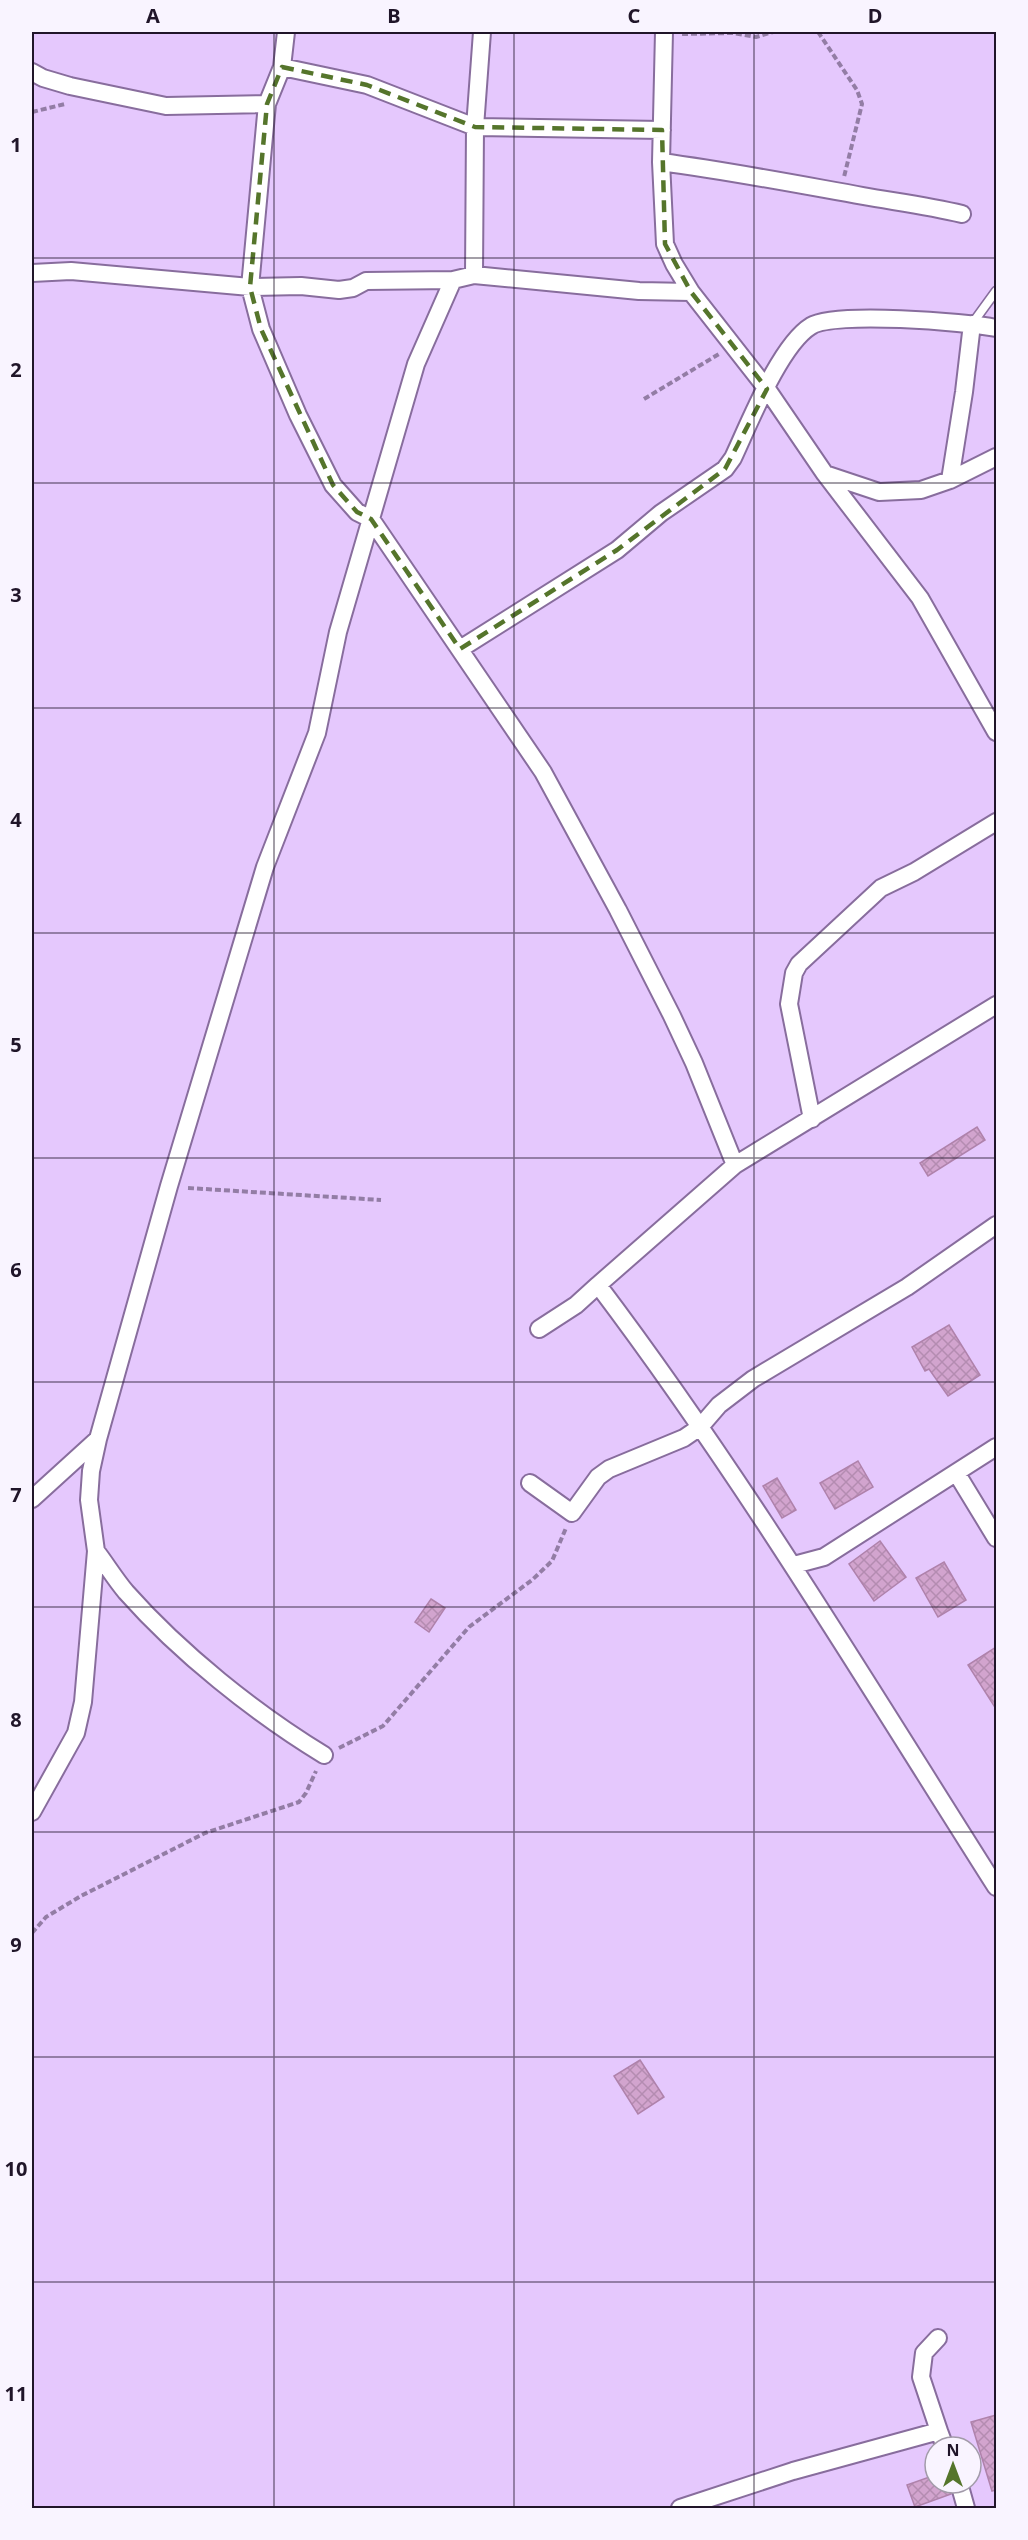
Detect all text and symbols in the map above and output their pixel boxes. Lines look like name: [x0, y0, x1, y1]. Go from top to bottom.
text: A: [146, 2, 160, 29]
text: B: [387, 2, 401, 29]
text: C: [628, 2, 641, 29]
text: D: [868, 2, 882, 29]
text: 1: [10, 131, 22, 158]
text: 2: [10, 356, 22, 383]
text: 3: [10, 581, 22, 608]
text: 4: [10, 806, 22, 833]
text: 5: [10, 1031, 22, 1058]
text: 6: [10, 1256, 22, 1283]
text: 7: [10, 1481, 22, 1508]
text: 8: [10, 1706, 22, 1733]
text: 9: [10, 1931, 22, 1958]
text: 10: [5, 2155, 27, 2182]
text: 11: [5, 2380, 27, 2407]
north arrow: [923, 2435, 983, 2495]
text: N: [946, 2439, 960, 2461]

